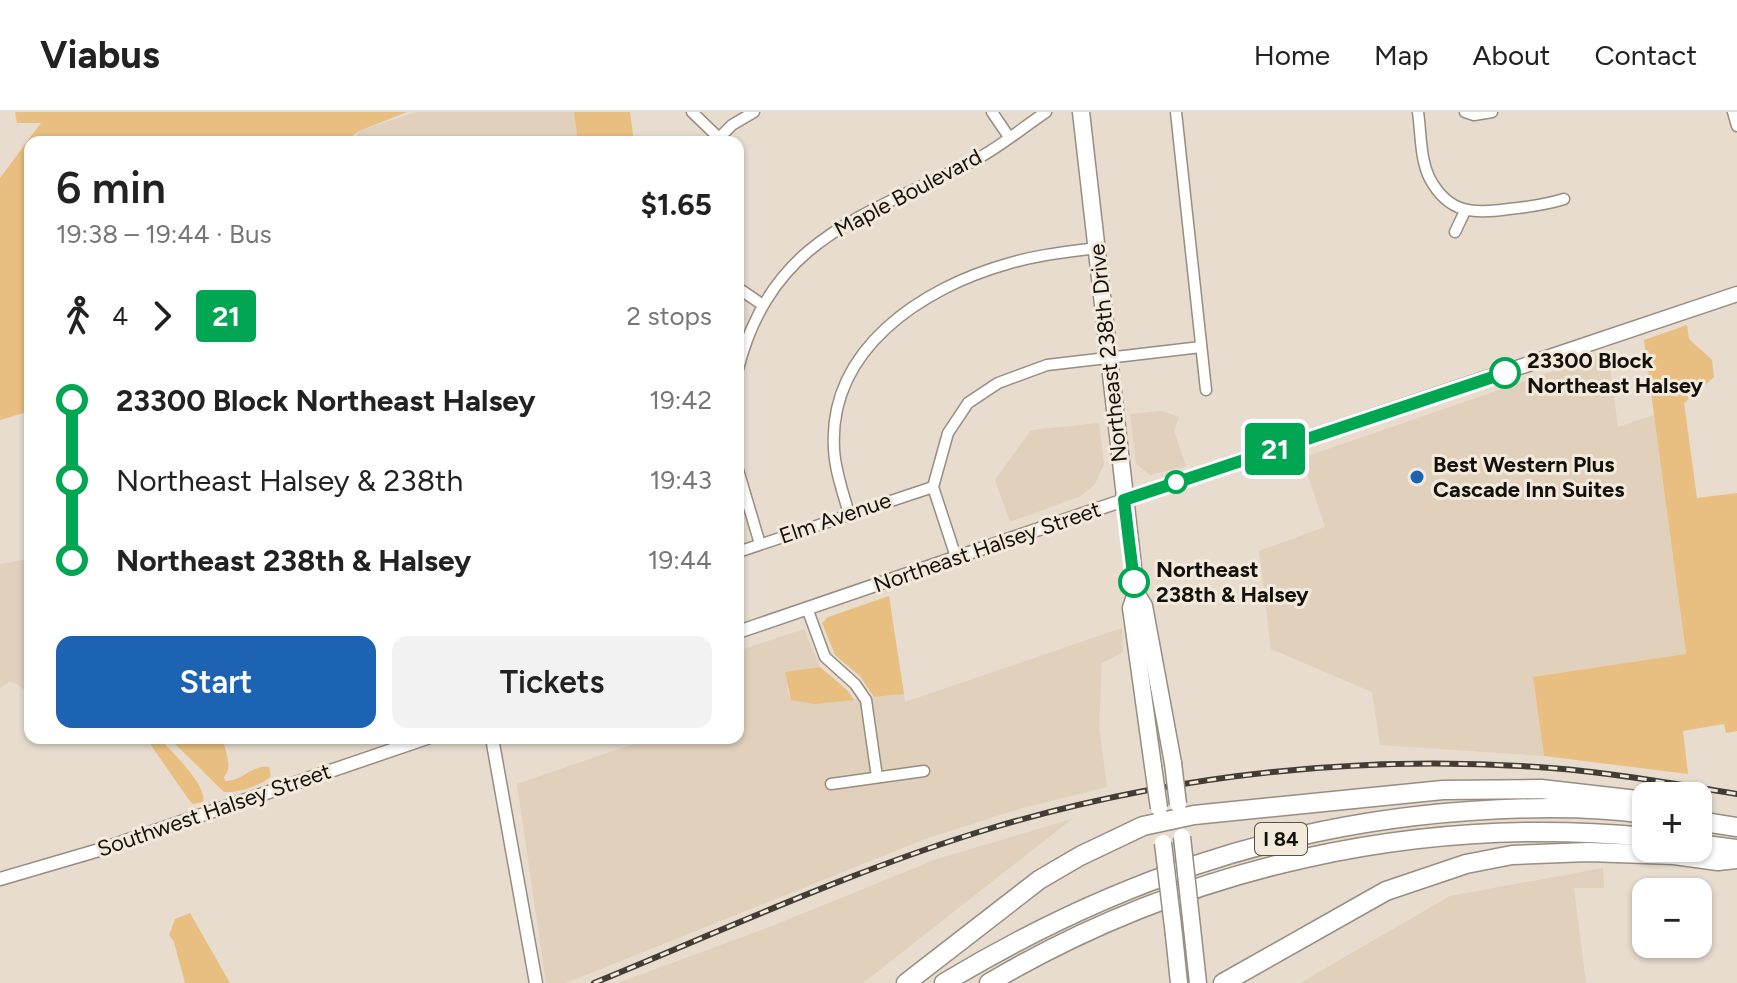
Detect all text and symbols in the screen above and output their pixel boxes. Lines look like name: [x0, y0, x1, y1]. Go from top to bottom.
text: Viabus: [40, 32, 160, 78]
text: Home: [1254, 38, 1330, 72]
text: Map: [1374, 38, 1429, 72]
text: About: [1473, 38, 1550, 72]
text: Contact: [1594, 38, 1697, 72]
street label: Maple Boulevard: [830, 143, 986, 243]
text: 6 min: [56, 161, 166, 214]
text: $1.65: [640, 186, 712, 223]
text: 19:38 – 19:44 · Bus: [56, 218, 272, 250]
street label: Northeast 238th Drive: [1083, 242, 1133, 464]
icon: walk: [56, 294, 100, 338]
icon: forward: [140, 294, 184, 338]
text: 21: [212, 299, 240, 333]
text: 4: [112, 300, 128, 332]
text: 2 stops: [627, 300, 712, 332]
place label: 23300 Block Northeast Halsey: [1527, 347, 1703, 399]
marker: 23300 Block Northeast Halsey: [1490, 358, 1520, 388]
text: 23300 Block Northeast Halsey: [116, 382, 536, 419]
text: 19:42: [649, 384, 712, 416]
line badge: 21: [1239, 423, 1311, 475]
text: 21: [1261, 432, 1289, 466]
place label: Best Western Plus Cascade Inn Suites: [1433, 451, 1624, 503]
text: Northeast Halsey & 238th: [116, 462, 463, 499]
text: 19:43: [650, 464, 712, 496]
marker: Best Western Plus Cascade Inn Suites: [1408, 468, 1426, 486]
unlabelled marker: [1165, 471, 1187, 493]
street label: Elm Avenue: [776, 486, 894, 550]
street label: Northeast Halsey Street: [870, 495, 1104, 599]
text: Northeast 238th & Halsey: [116, 542, 471, 579]
text: 19:44: [648, 544, 712, 576]
place label: Northeast 238th & Halsey: [1156, 556, 1309, 608]
marker: Northeast 238th & Halsey: [1119, 567, 1149, 597]
button: Start: [56, 636, 376, 728]
button: Tickets: [392, 636, 712, 728]
street label: Southwest Halsey Street: [94, 757, 334, 863]
map controls: [1632, 782, 1712, 958]
button: +: [1632, 782, 1712, 862]
road number: I 84: [1255, 823, 1307, 855]
button: −: [1632, 878, 1712, 958]

